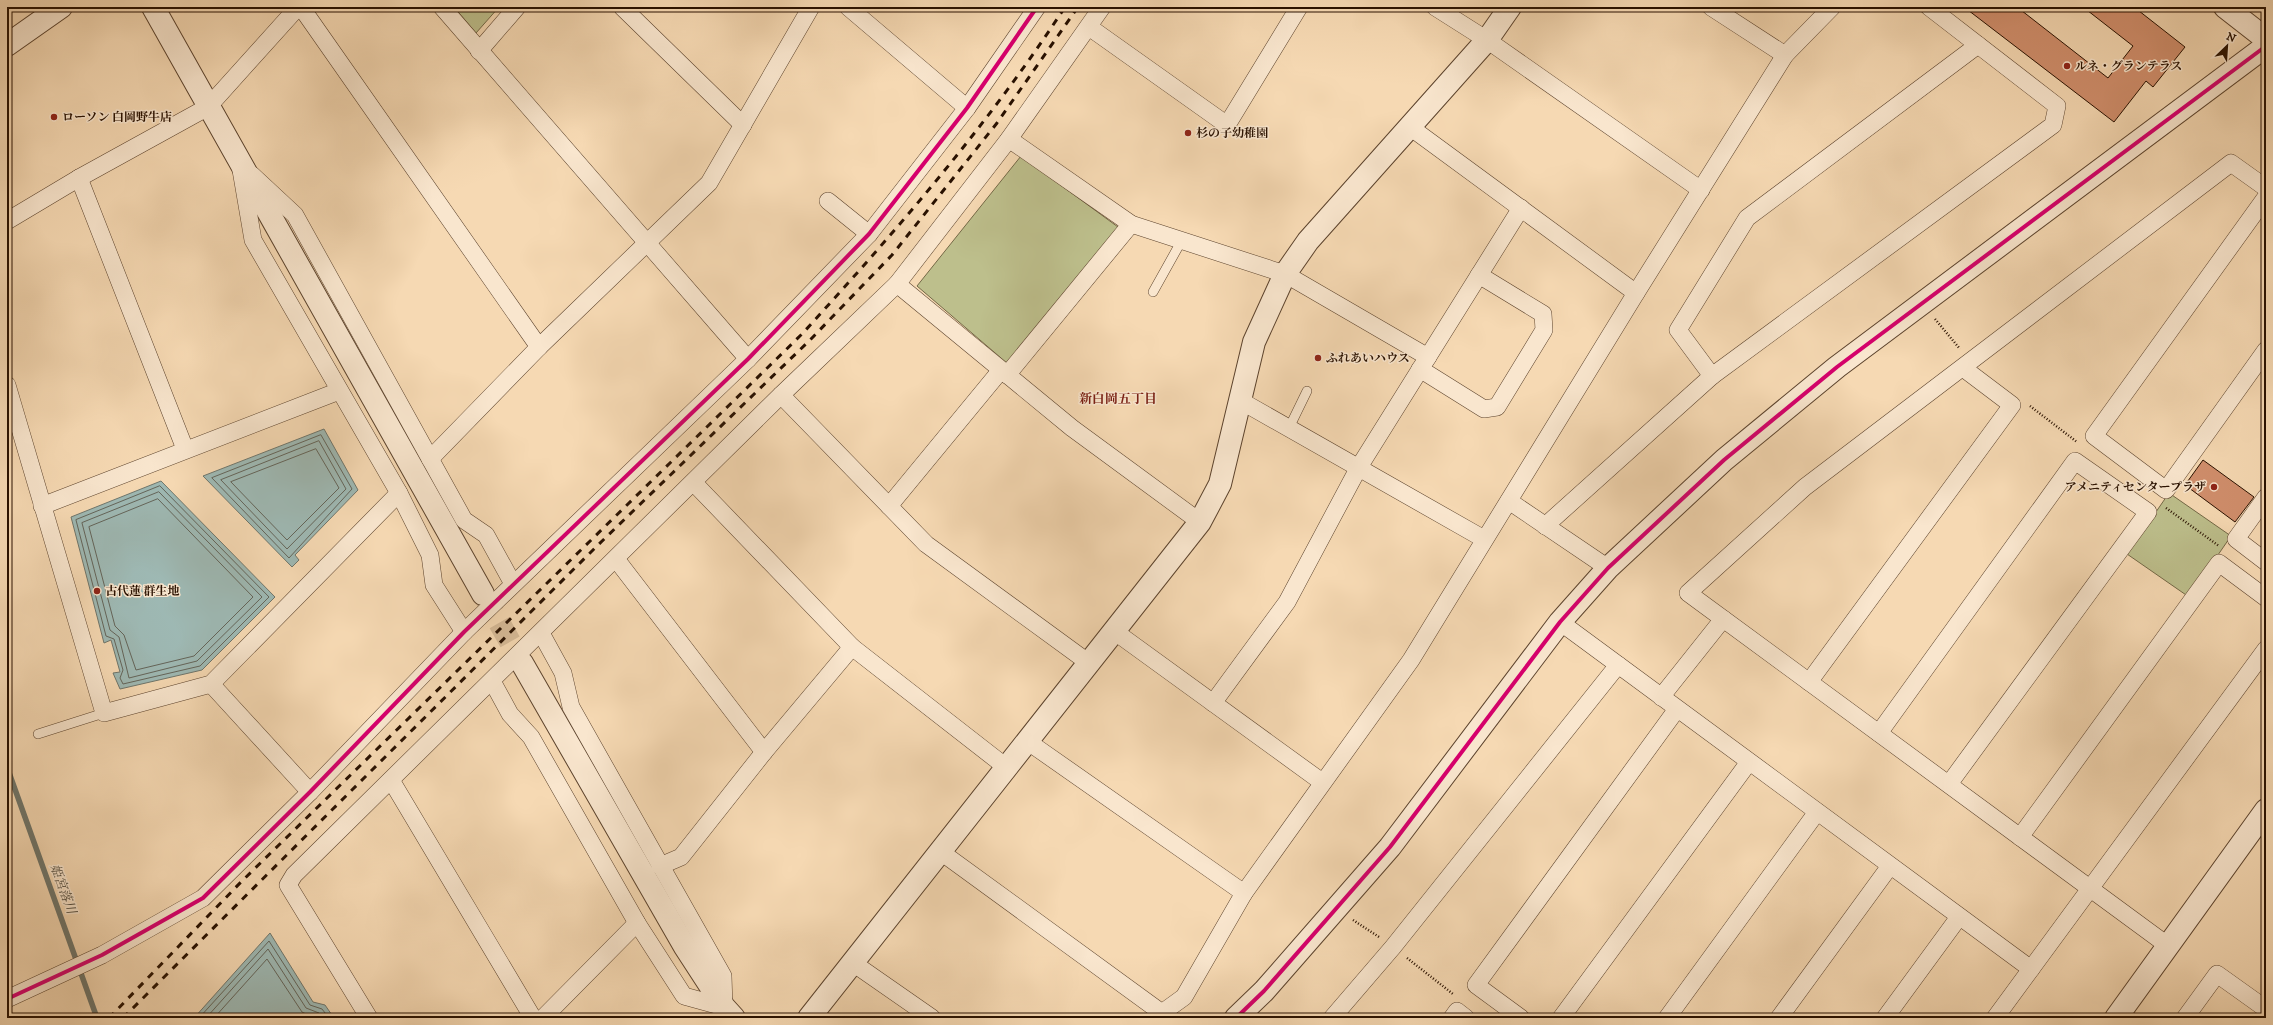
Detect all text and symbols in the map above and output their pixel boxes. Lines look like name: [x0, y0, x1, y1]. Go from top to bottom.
north arrow: [2207, 26, 2247, 66]
text: N: [2224, 30, 2238, 46]
place label: ルネ・グランテラス: [2075, 59, 2182, 74]
marker: ルネ・グランテラス: [2062, 61, 2072, 71]
place label: ローソン 白岡野牛店: [62, 110, 172, 125]
marker: ローソン 白岡野牛店: [49, 112, 59, 122]
place label: 杉の子幼稚園: [1196, 126, 1268, 141]
marker: 杉の子幼稚園: [1183, 128, 1193, 138]
place label: ふれあいハウス: [1326, 351, 1410, 366]
marker: ふれあいハウス: [1313, 353, 1323, 363]
district label: 新白岡五丁目: [1079, 391, 1157, 407]
place label: アメニティセンタープラザ: [2065, 480, 2206, 495]
marker: アメニティセンタープラザ: [2209, 482, 2219, 492]
place label: 古代蓮 群生地: [105, 584, 180, 599]
marker: 古代蓮 群生地: [92, 586, 102, 596]
water label: 姫宮落川: [47, 862, 80, 918]

